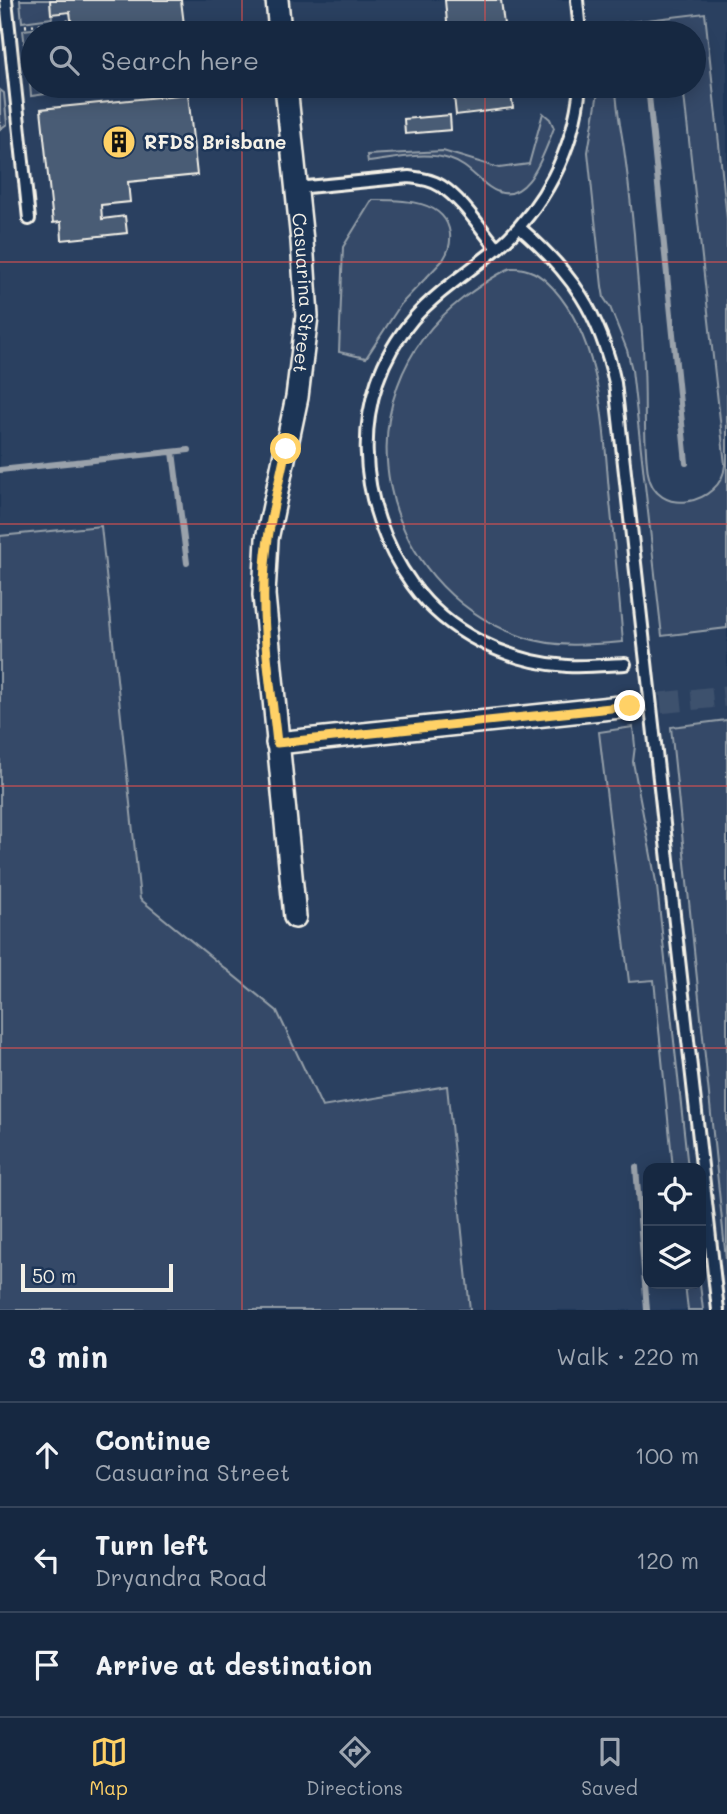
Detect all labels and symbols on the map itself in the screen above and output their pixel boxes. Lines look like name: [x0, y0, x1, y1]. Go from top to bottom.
building icon: RFDS Brisbane: [100, 123, 138, 161]
place label: RFDS Brisbane: [144, 129, 286, 154]
street label: Casuarina Street: [287, 211, 320, 375]
route start: [270, 433, 301, 464]
route end: [614, 690, 645, 721]
scale bar: [21, 1261, 173, 1293]

